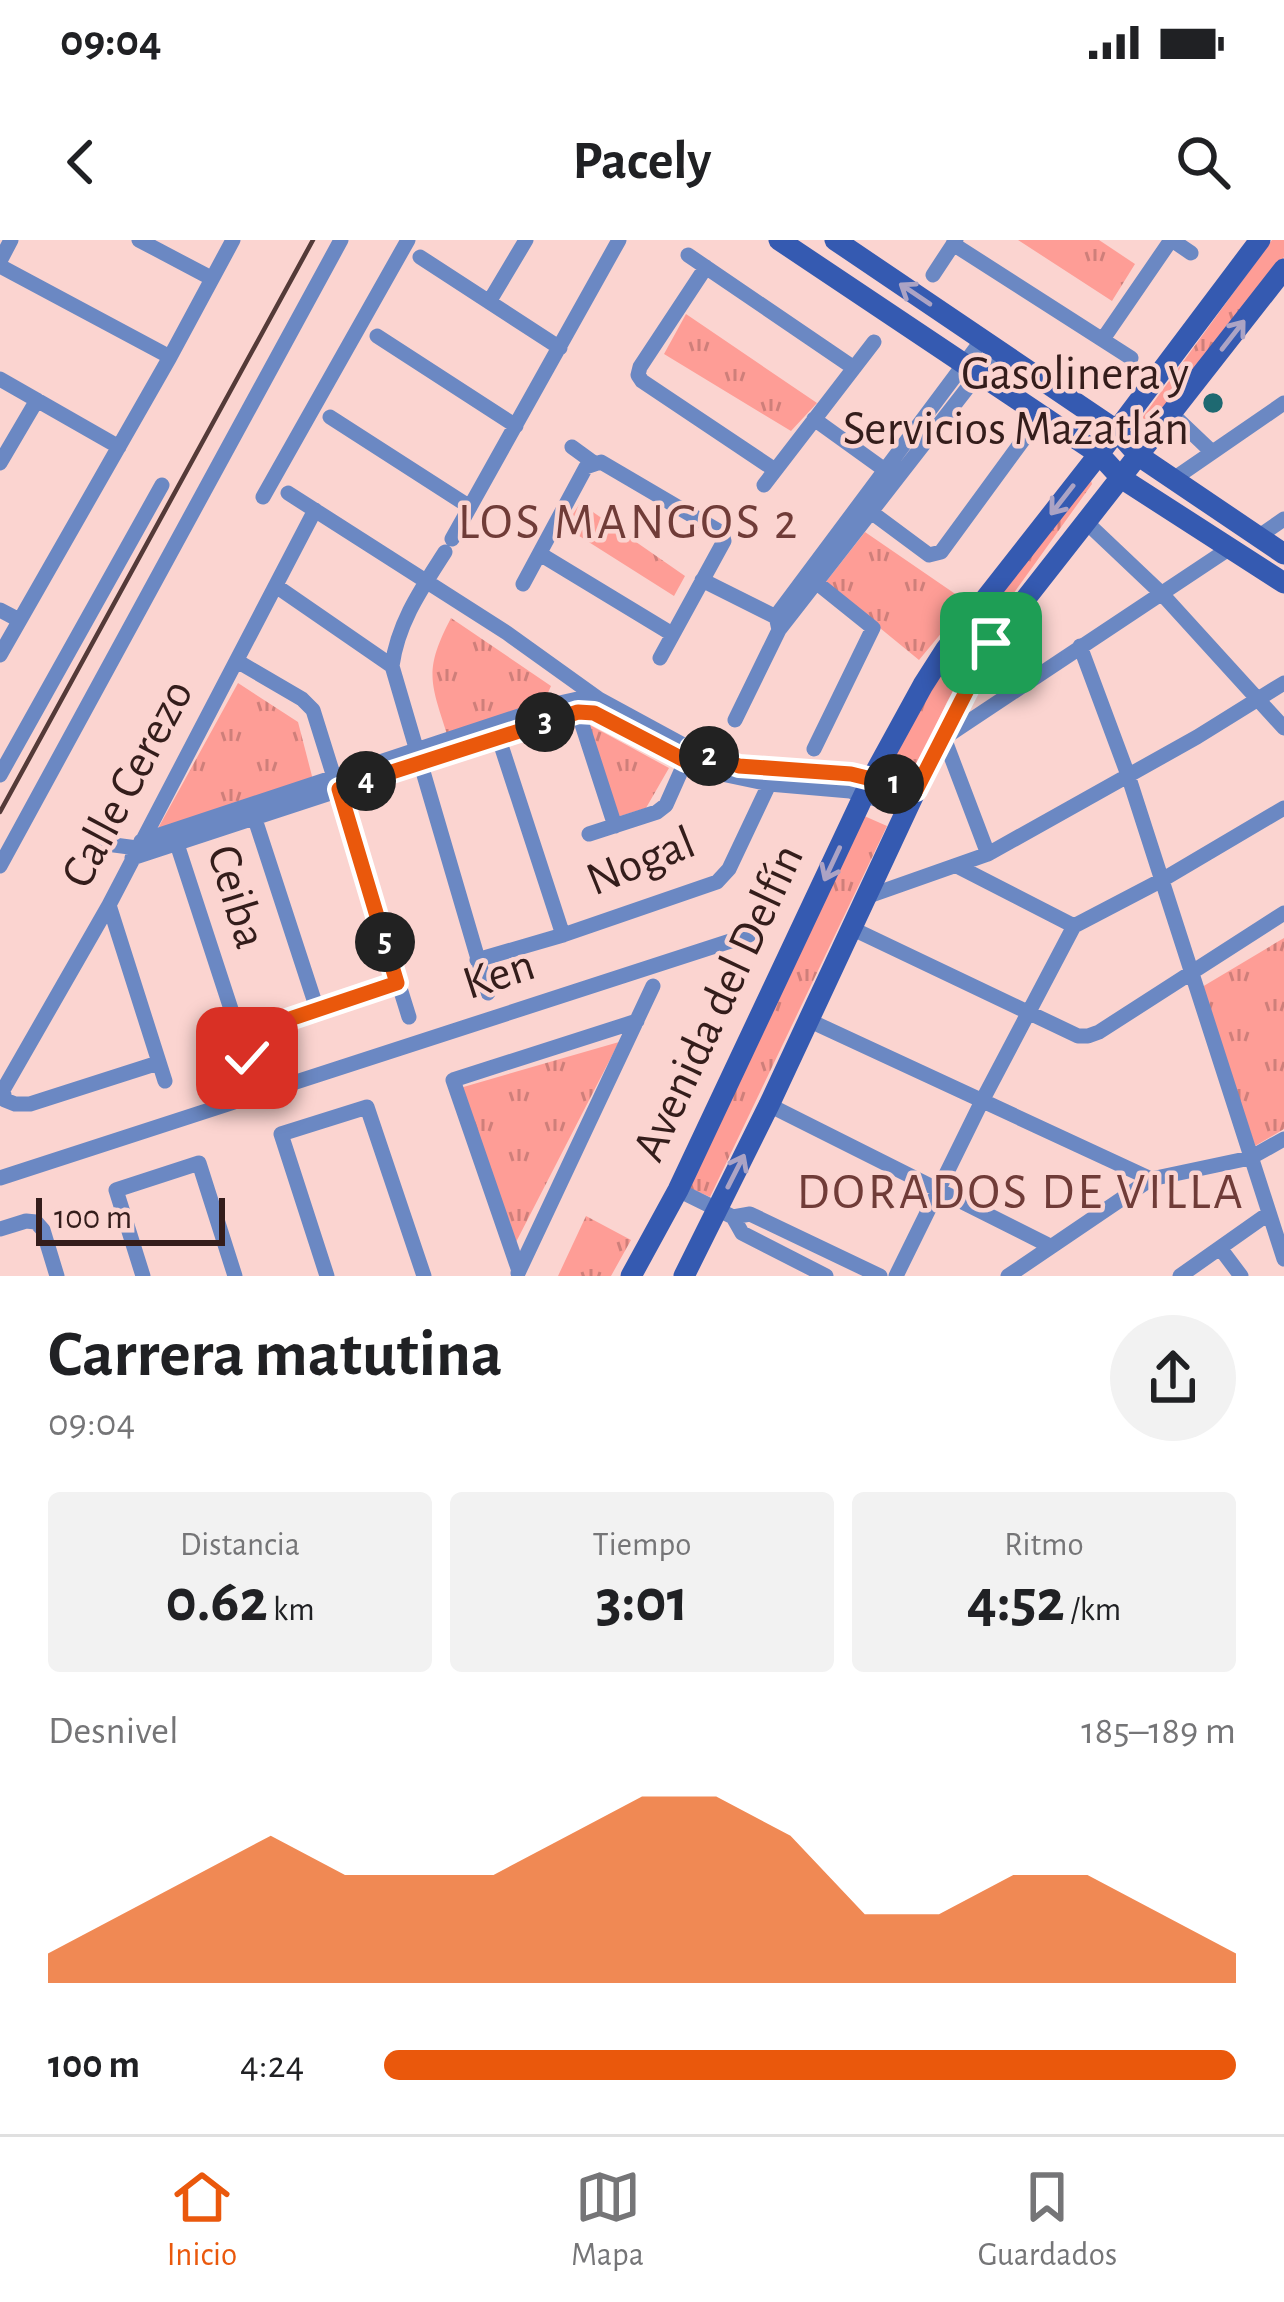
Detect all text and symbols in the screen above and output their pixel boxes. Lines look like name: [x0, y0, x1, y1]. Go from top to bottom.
text: 09:04: [60, 19, 162, 64]
icon: back: [48, 129, 114, 195]
icon: search: [1170, 129, 1236, 195]
text: Pacely: [573, 135, 712, 189]
one-way arrow: [899, 282, 932, 307]
one-way arrow: [1220, 319, 1245, 352]
place label: Gasolinera y Servicios Mazatlán: [843, 351, 1189, 454]
marker: Gasolinera y Servicios Mazatlán: [1200, 390, 1226, 416]
one-way arrow: [1049, 484, 1076, 516]
district label: LOS MANGOS 2: [458, 497, 800, 548]
pin: [940, 592, 1042, 694]
icon: arrive: [958, 610, 1024, 676]
street label: Calle Cerezo: [53, 672, 203, 896]
pin: 3: [515, 692, 575, 752]
text: 3: [538, 705, 552, 738]
pin: 2: [679, 726, 739, 786]
text: 2: [701, 739, 717, 772]
pin: 4: [336, 751, 396, 811]
pin: 1: [864, 754, 924, 814]
text: 4: [358, 764, 374, 797]
text: 1: [888, 767, 900, 800]
street label: Nogal: [580, 819, 702, 905]
street label: Avenida del Delfín: [625, 838, 813, 1168]
street label: Ceiba: [198, 840, 274, 954]
one-way arrow: [820, 845, 842, 881]
pin: 5: [355, 912, 415, 972]
text: 5: [378, 925, 392, 958]
street label: Ken: [457, 941, 541, 1009]
pin: [196, 1007, 298, 1109]
icon: check: [214, 1025, 280, 1091]
one-way arrow: [725, 1154, 748, 1189]
district label: DORADOS DE VILLA: [796, 1167, 1246, 1218]
scale bar: [36, 1192, 225, 1245]
text: 100 m: [54, 1202, 132, 1235]
button: share: [1110, 1315, 1236, 1441]
text: Carrera matutina: [48, 1322, 503, 1388]
text: 09:04: [48, 1404, 135, 1443]
text: Distancia: [180, 1529, 300, 1562]
text: Tiempo: [593, 1529, 691, 1562]
text: Ritmo: [1004, 1529, 1084, 1562]
text: 0.62: [165, 1572, 268, 1632]
text: 3:01: [596, 1572, 688, 1632]
text: 4:52: [967, 1572, 1065, 1632]
text: km: [268, 1594, 315, 1627]
text: /km: [1065, 1594, 1121, 1627]
text: Desnivel: [48, 1712, 179, 1751]
text: 185–189 m: [1081, 1712, 1236, 1751]
text: 100 m: [48, 2046, 140, 2085]
text: 4:24: [240, 2046, 304, 2085]
tab: Inicio: [167, 2164, 237, 2276]
tab: Mapa: [571, 2164, 644, 2276]
tab: Guardados: [978, 2164, 1117, 2276]

